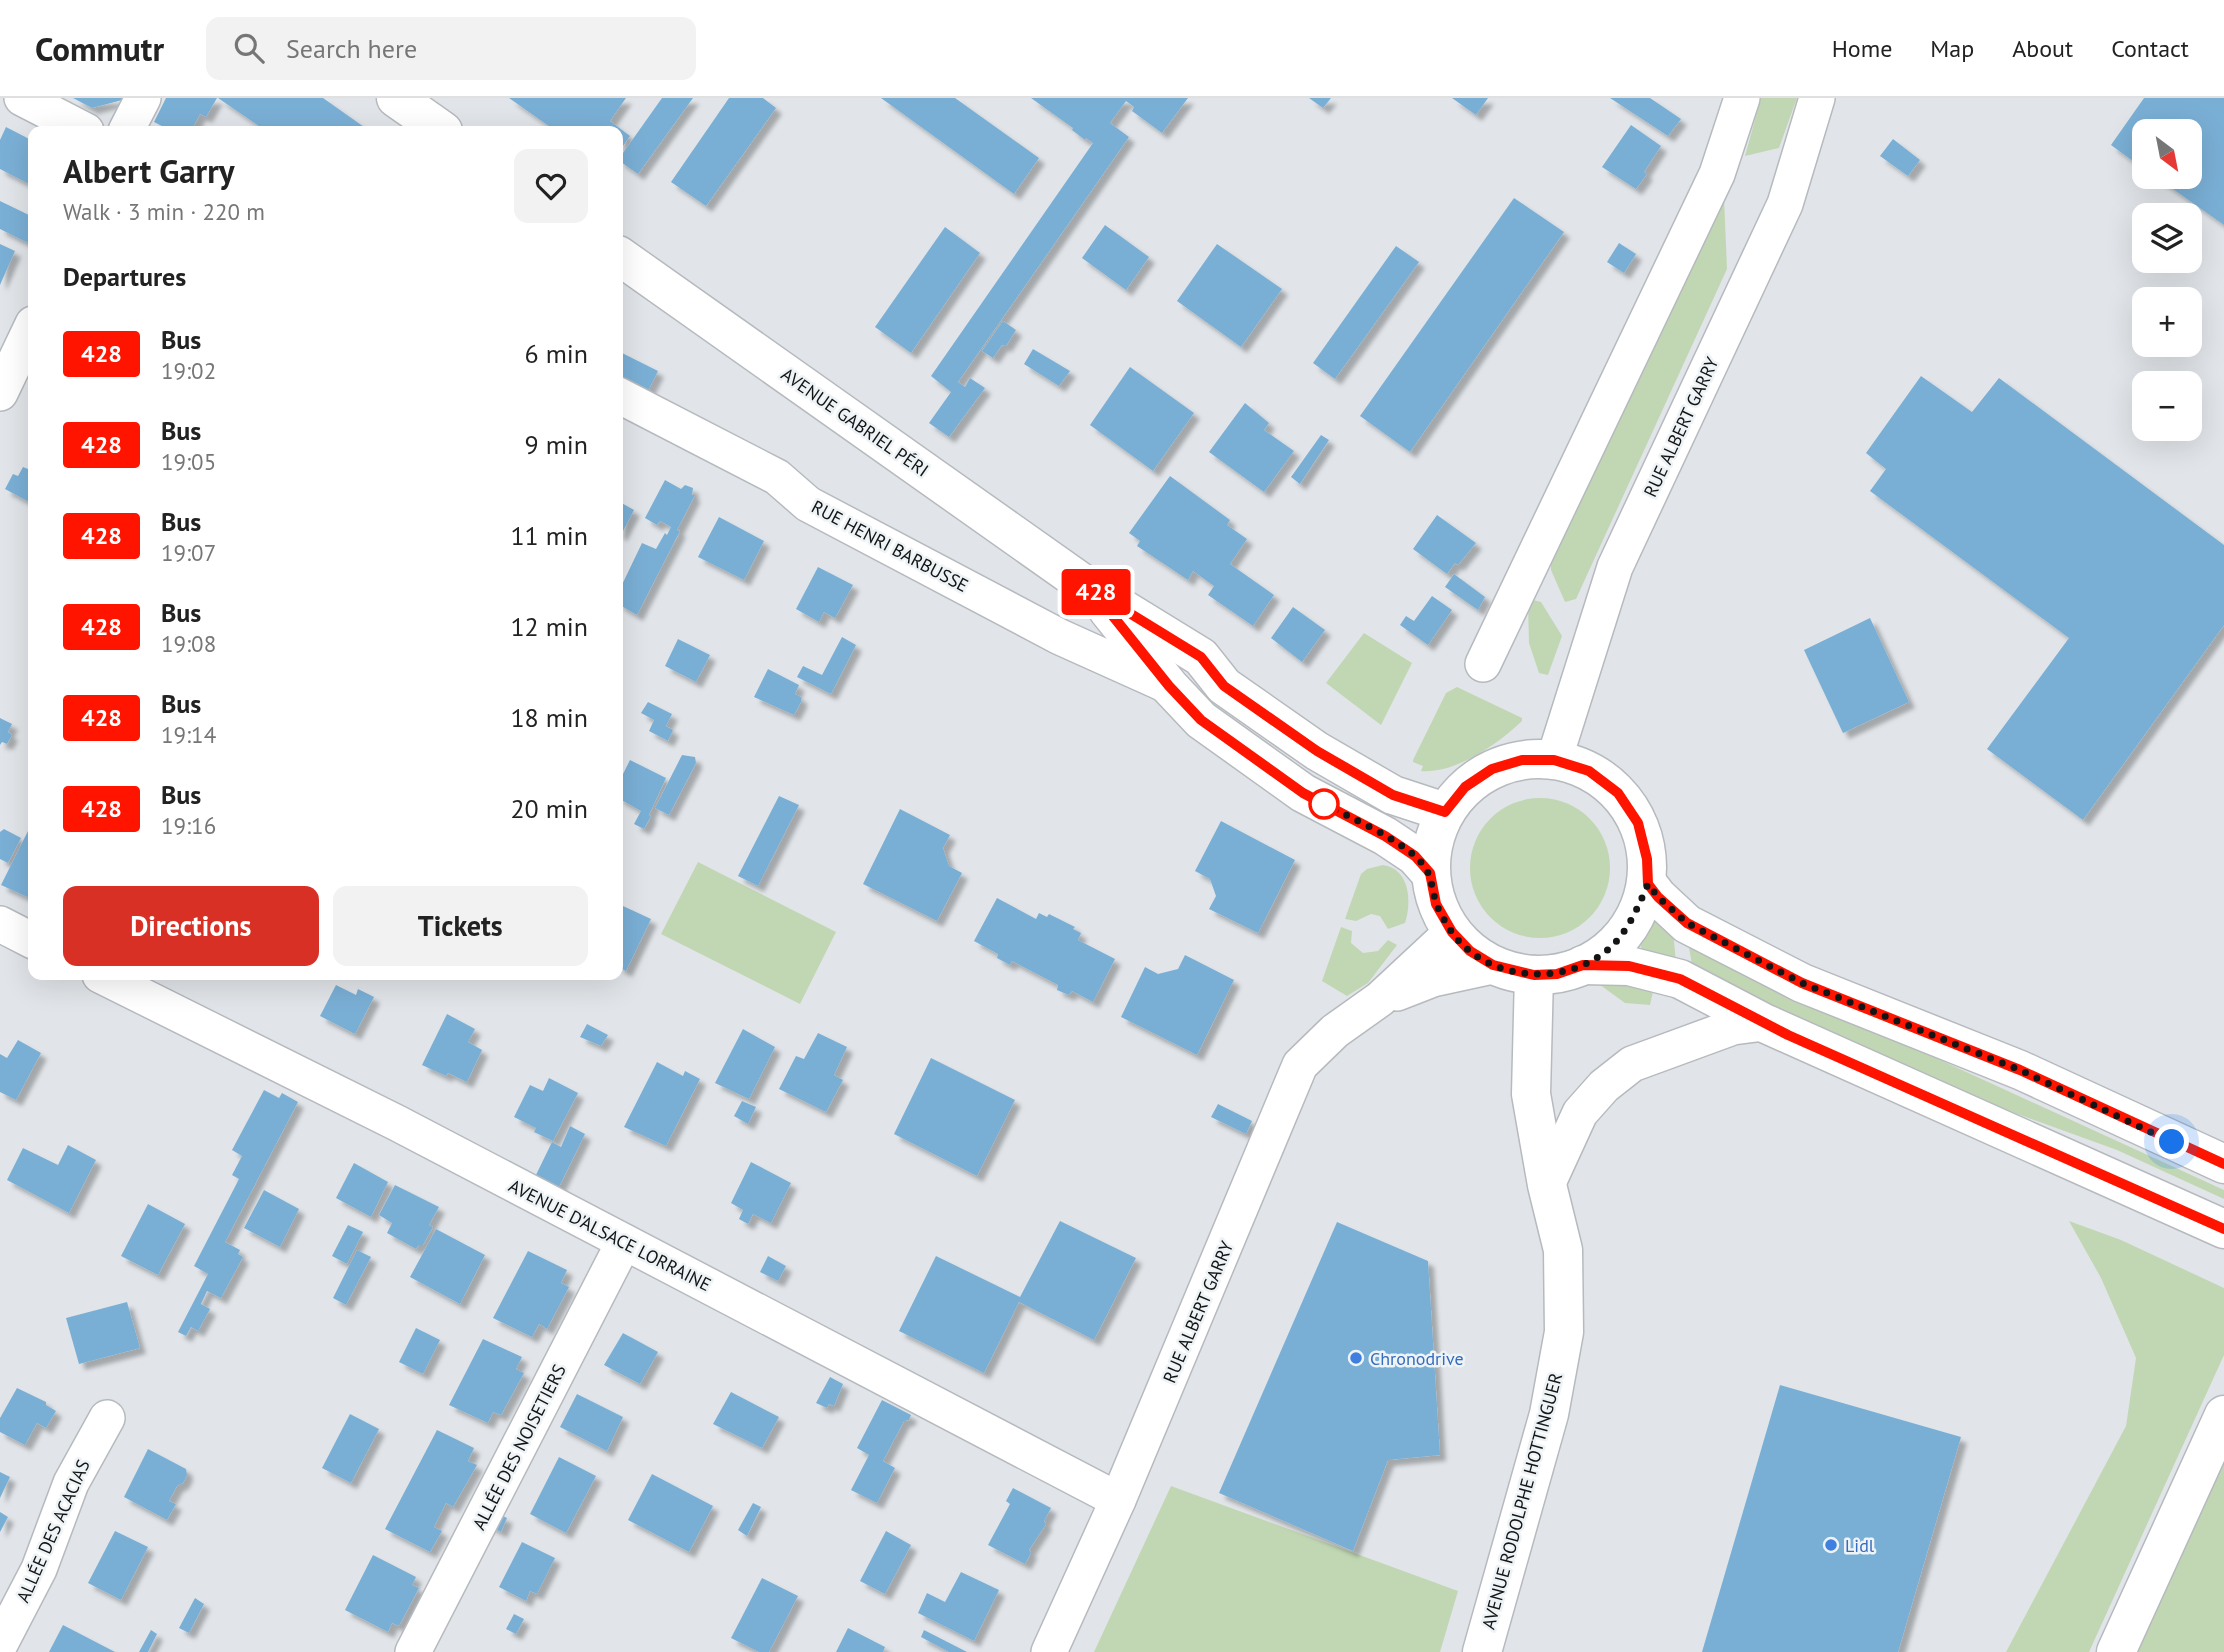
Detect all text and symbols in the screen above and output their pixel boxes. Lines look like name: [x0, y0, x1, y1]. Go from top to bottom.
search box: [206, 17, 696, 80]
text: Commutr: [35, 27, 164, 70]
icon: search: [230, 29, 268, 67]
text: Search here: [286, 32, 417, 65]
text: Home: [1832, 33, 1892, 64]
text: Map: [1930, 33, 1974, 64]
text: About: [2012, 33, 2073, 64]
text: Contact: [2111, 33, 2189, 64]
north arrow: [2132, 119, 2202, 189]
map controls: [2132, 119, 2202, 441]
text: Albert Garry: [63, 149, 235, 192]
button: heart: [514, 149, 588, 223]
text: Walk · 3 min · 220 m: [63, 197, 265, 226]
button: layers: [2132, 203, 2202, 273]
text: Departures: [63, 260, 186, 293]
button: +: [2132, 287, 2202, 357]
text: Bus: [161, 323, 201, 356]
text: 6 min: [525, 337, 588, 370]
text: 428: [81, 338, 122, 369]
street label: RUE ALBERT GARRY: [1638, 353, 1724, 501]
text: 19:02: [161, 356, 216, 385]
street label: AVENUE GABRIEL PÉRI: [777, 363, 933, 481]
button: −: [2132, 371, 2202, 441]
text: Bus: [161, 414, 201, 447]
text: 9 min: [525, 428, 588, 461]
text: 428: [81, 429, 122, 460]
text: 19:05: [161, 447, 216, 476]
street label: RUE HENRI BARBUSSE: [808, 495, 972, 597]
text: Bus: [161, 505, 201, 538]
text: 11 min: [510, 519, 588, 552]
text: 428: [81, 520, 122, 551]
text: 19:07: [161, 538, 216, 567]
line badge: 428: [1056, 569, 1136, 615]
text: 428: [1076, 576, 1116, 607]
text: Bus: [161, 596, 201, 629]
text: 12 min: [510, 610, 588, 643]
text: 428: [81, 611, 122, 642]
text: 19:08: [161, 629, 216, 658]
text: Bus: [161, 687, 201, 720]
text: 18 min: [510, 701, 588, 734]
text: 428: [81, 702, 122, 733]
text: 19:14: [161, 720, 216, 749]
text: Bus: [161, 778, 201, 811]
unlabelled marker: [1309, 789, 1339, 819]
text: 20 min: [510, 792, 588, 825]
text: 428: [81, 793, 122, 824]
text: 19:16: [161, 811, 216, 840]
button: Directions: [63, 886, 319, 966]
button: Tickets: [333, 886, 588, 966]
your location: [2154, 1124, 2189, 1159]
street label: AVENUE D'ALSACE LORRAINE: [505, 1174, 715, 1296]
street label: RUE ALBERT GARRY: [1158, 1238, 1238, 1386]
place label: Chronodrive: [1370, 1347, 1464, 1370]
marker: Chronodrive: [1348, 1350, 1364, 1366]
street label: ALLÉE DES NOISETIERS: [467, 1360, 571, 1534]
street label: AVENUE RODOLPHE HOTTINGUER: [1477, 1370, 1567, 1632]
street label: ALLÉE DES ACACIAS: [11, 1456, 95, 1606]
place label: Lidl: [1845, 1534, 1875, 1557]
marker: Lidl: [1823, 1537, 1839, 1553]

